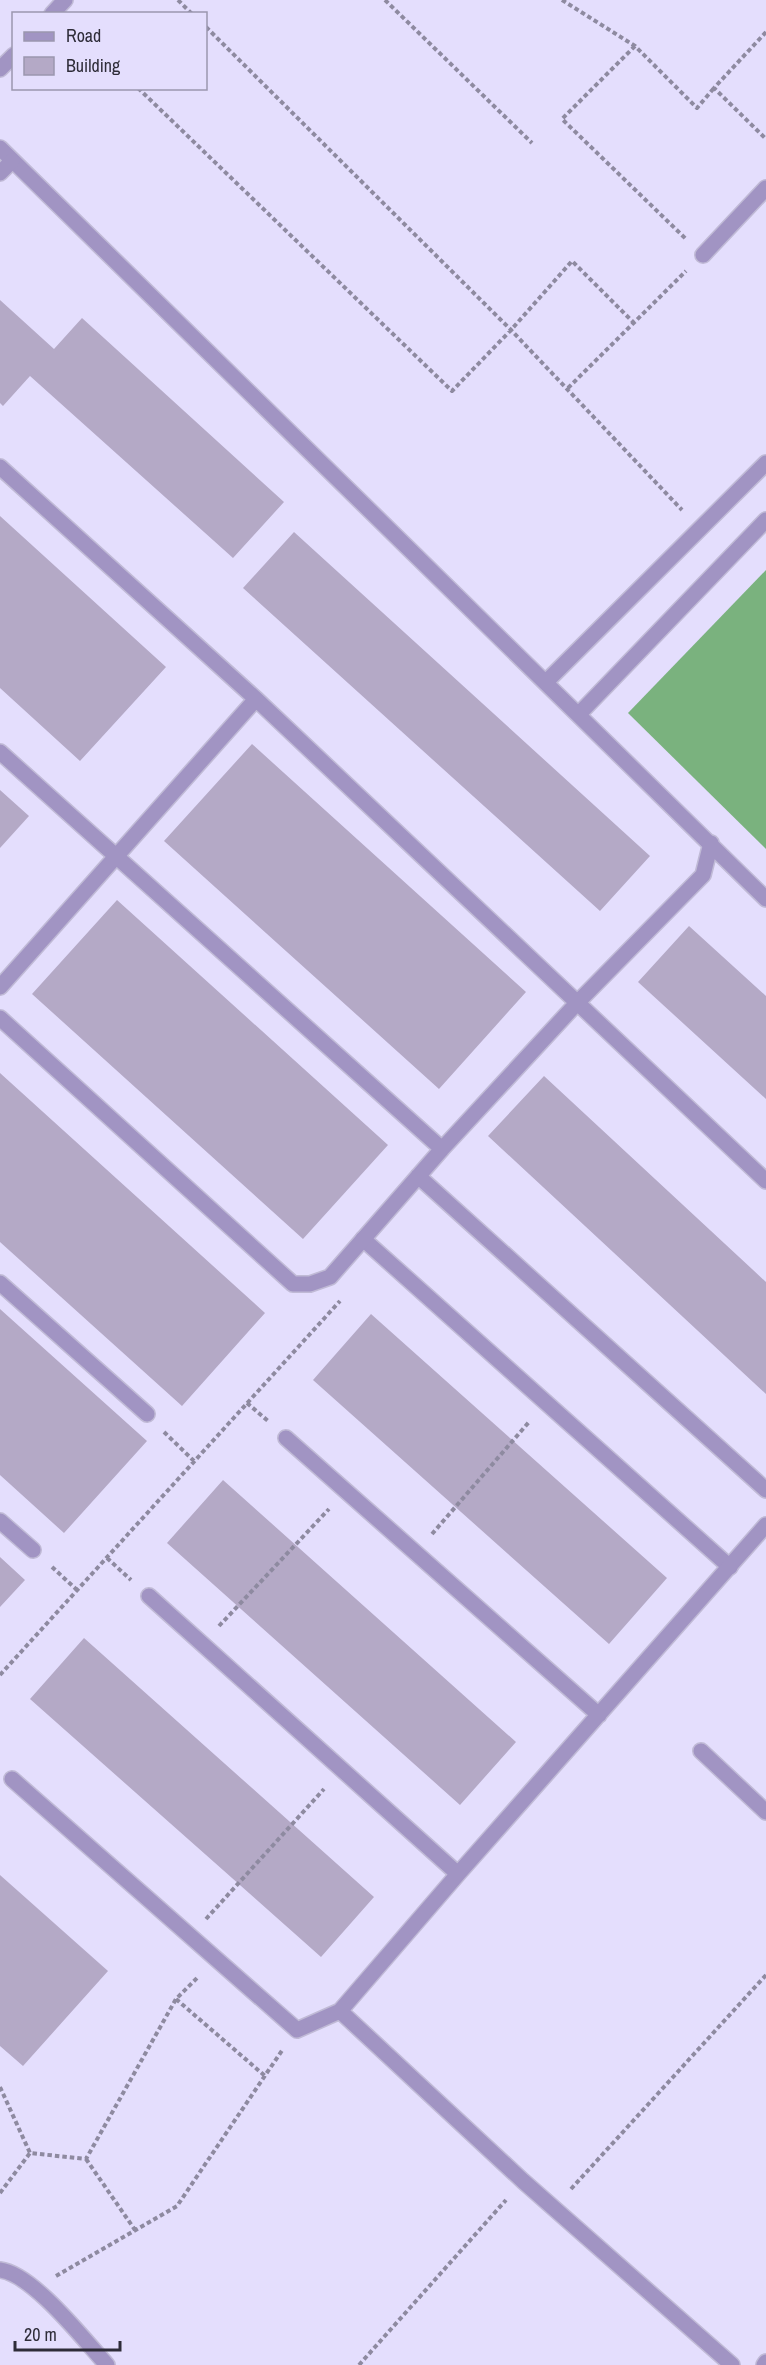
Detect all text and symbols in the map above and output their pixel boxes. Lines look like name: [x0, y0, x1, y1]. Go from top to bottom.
legend: [12, 12, 207, 90]
text: Road: [66, 23, 101, 48]
text: Building: [66, 53, 121, 78]
scale bar: [15, 2314, 120, 2352]
text: 20 m: [24, 2322, 57, 2347]

